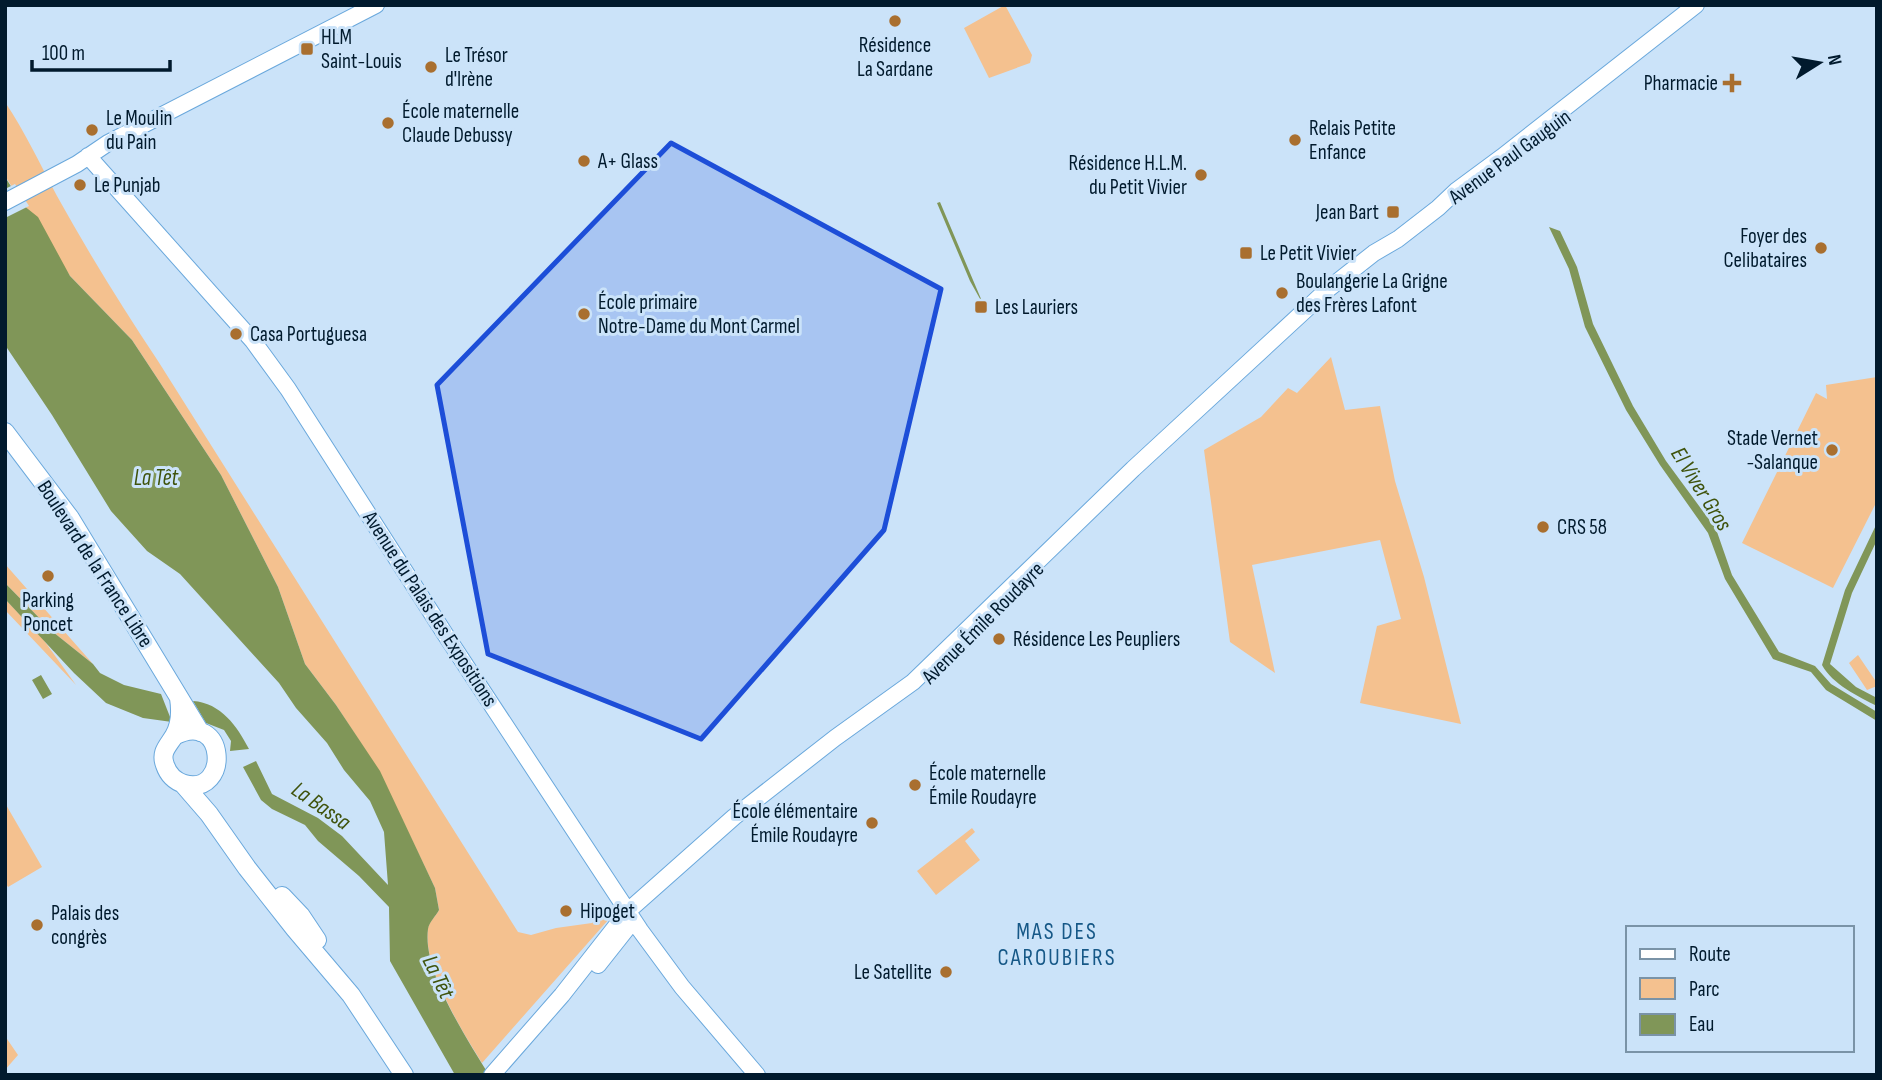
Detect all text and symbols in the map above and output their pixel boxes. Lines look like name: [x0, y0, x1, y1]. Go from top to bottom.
marker: Résidence La Sardane: [887, 13, 903, 29]
place label: HLM Saint-Louis: [321, 25, 402, 74]
scale bar: [32, 28, 170, 72]
north arrow: [1784, 28, 1854, 98]
place label: Résidence La Sardane: [857, 33, 933, 82]
text: 100 m: [42, 41, 85, 66]
marker: HLM Saint-Louis: [299, 41, 315, 57]
place label: Le Trésor d'Irène: [445, 43, 508, 92]
text: N: [1822, 53, 1846, 67]
marker: Le Trésor d'Irène: [423, 59, 439, 75]
place label: Pharmacie: [1644, 71, 1718, 96]
marker: Pharmacie: [1724, 75, 1740, 91]
place label: École maternelle Claude Debussy: [402, 99, 519, 148]
street label: Avenue Paul Gauguin: [1443, 104, 1576, 210]
place label: Le Moulin du Pain: [106, 106, 173, 155]
marker: École maternelle Claude Debussy: [380, 115, 396, 131]
place label: Relais Petite Enfance: [1309, 116, 1396, 165]
marker: Le Moulin du Pain: [84, 122, 100, 138]
marker: Relais Petite Enfance: [1287, 132, 1303, 148]
place label: A+ Glass: [597, 149, 658, 174]
place label: Résidence H.L.M. du Petit Vivier: [1069, 151, 1187, 200]
marker: A+ Glass: [576, 153, 592, 169]
marker: Résidence H.L.M. du Petit Vivier: [1193, 167, 1209, 183]
place label: Le Punjab: [94, 173, 161, 198]
marker: Le Punjab: [72, 177, 88, 193]
place label: Jean Bart: [1315, 200, 1379, 225]
marker: Jean Bart: [1385, 204, 1401, 220]
place label: Foyer des Celibataires: [1724, 224, 1807, 273]
marker: Foyer des Celibataires: [1813, 240, 1829, 256]
place label: Le Petit Vivier: [1260, 241, 1356, 266]
marker: Le Petit Vivier: [1238, 245, 1254, 261]
place label: Boulangerie La Grigne des Frères Lafont: [1296, 269, 1448, 318]
marker: Boulangerie La Grigne des Frères Lafont: [1274, 285, 1290, 301]
place label: École primaire Notre-Dame du Mont Carmel: [598, 290, 800, 339]
place label: Les Lauriers: [995, 295, 1078, 320]
marker: Les Lauriers: [973, 299, 989, 315]
marker: École primaire Notre-Dame du Mont Carmel: [576, 306, 592, 322]
place label: Casa Portuguesa: [250, 322, 367, 347]
marker: Casa Portuguesa: [228, 326, 244, 342]
place label: Stade Vernet -Salanque: [1727, 426, 1818, 475]
water label: El Viver Gros: [1664, 442, 1738, 536]
marker: Stade Vernet -Salanque: [1824, 442, 1840, 458]
water label: La Têt: [134, 464, 179, 492]
street label: Boulevard de la France Libre: [32, 476, 158, 652]
street label: Avenue du Palais des Expositions: [357, 506, 503, 711]
place label: CRS 58: [1557, 515, 1607, 540]
marker: CRS 58: [1535, 519, 1551, 535]
street label: Avenue Émile Roudayre: [916, 557, 1049, 690]
marker: Parking Poncet: [40, 568, 56, 584]
place label: Parking Poncet: [22, 588, 74, 637]
place label: Résidence Les Peupliers: [1013, 627, 1180, 652]
marker: Résidence Les Peupliers: [991, 631, 1007, 647]
place label: École maternelle Émile Roudayre: [929, 761, 1046, 810]
water label: La Bassa: [286, 776, 357, 837]
marker: École maternelle Émile Roudayre: [907, 777, 923, 793]
place label: École élémentaire Émile Roudayre: [732, 799, 858, 848]
marker: École élémentaire Émile Roudayre: [864, 815, 880, 831]
place label: Hipoget: [580, 899, 635, 924]
place label: Palais des congrès: [51, 901, 119, 950]
marker: Hipoget: [558, 903, 574, 919]
marker: Palais des congrès: [29, 917, 45, 933]
district label: MAS DES CAROUBIERS: [997, 918, 1117, 972]
legend: [1626, 926, 1854, 1052]
text: Route: [1689, 942, 1731, 967]
water label: La Têt: [416, 951, 461, 1004]
place label: Le Satellite: [854, 960, 932, 985]
marker: Le Satellite: [938, 964, 954, 980]
text: Parc: [1689, 977, 1720, 1002]
text: Eau: [1689, 1012, 1714, 1037]

